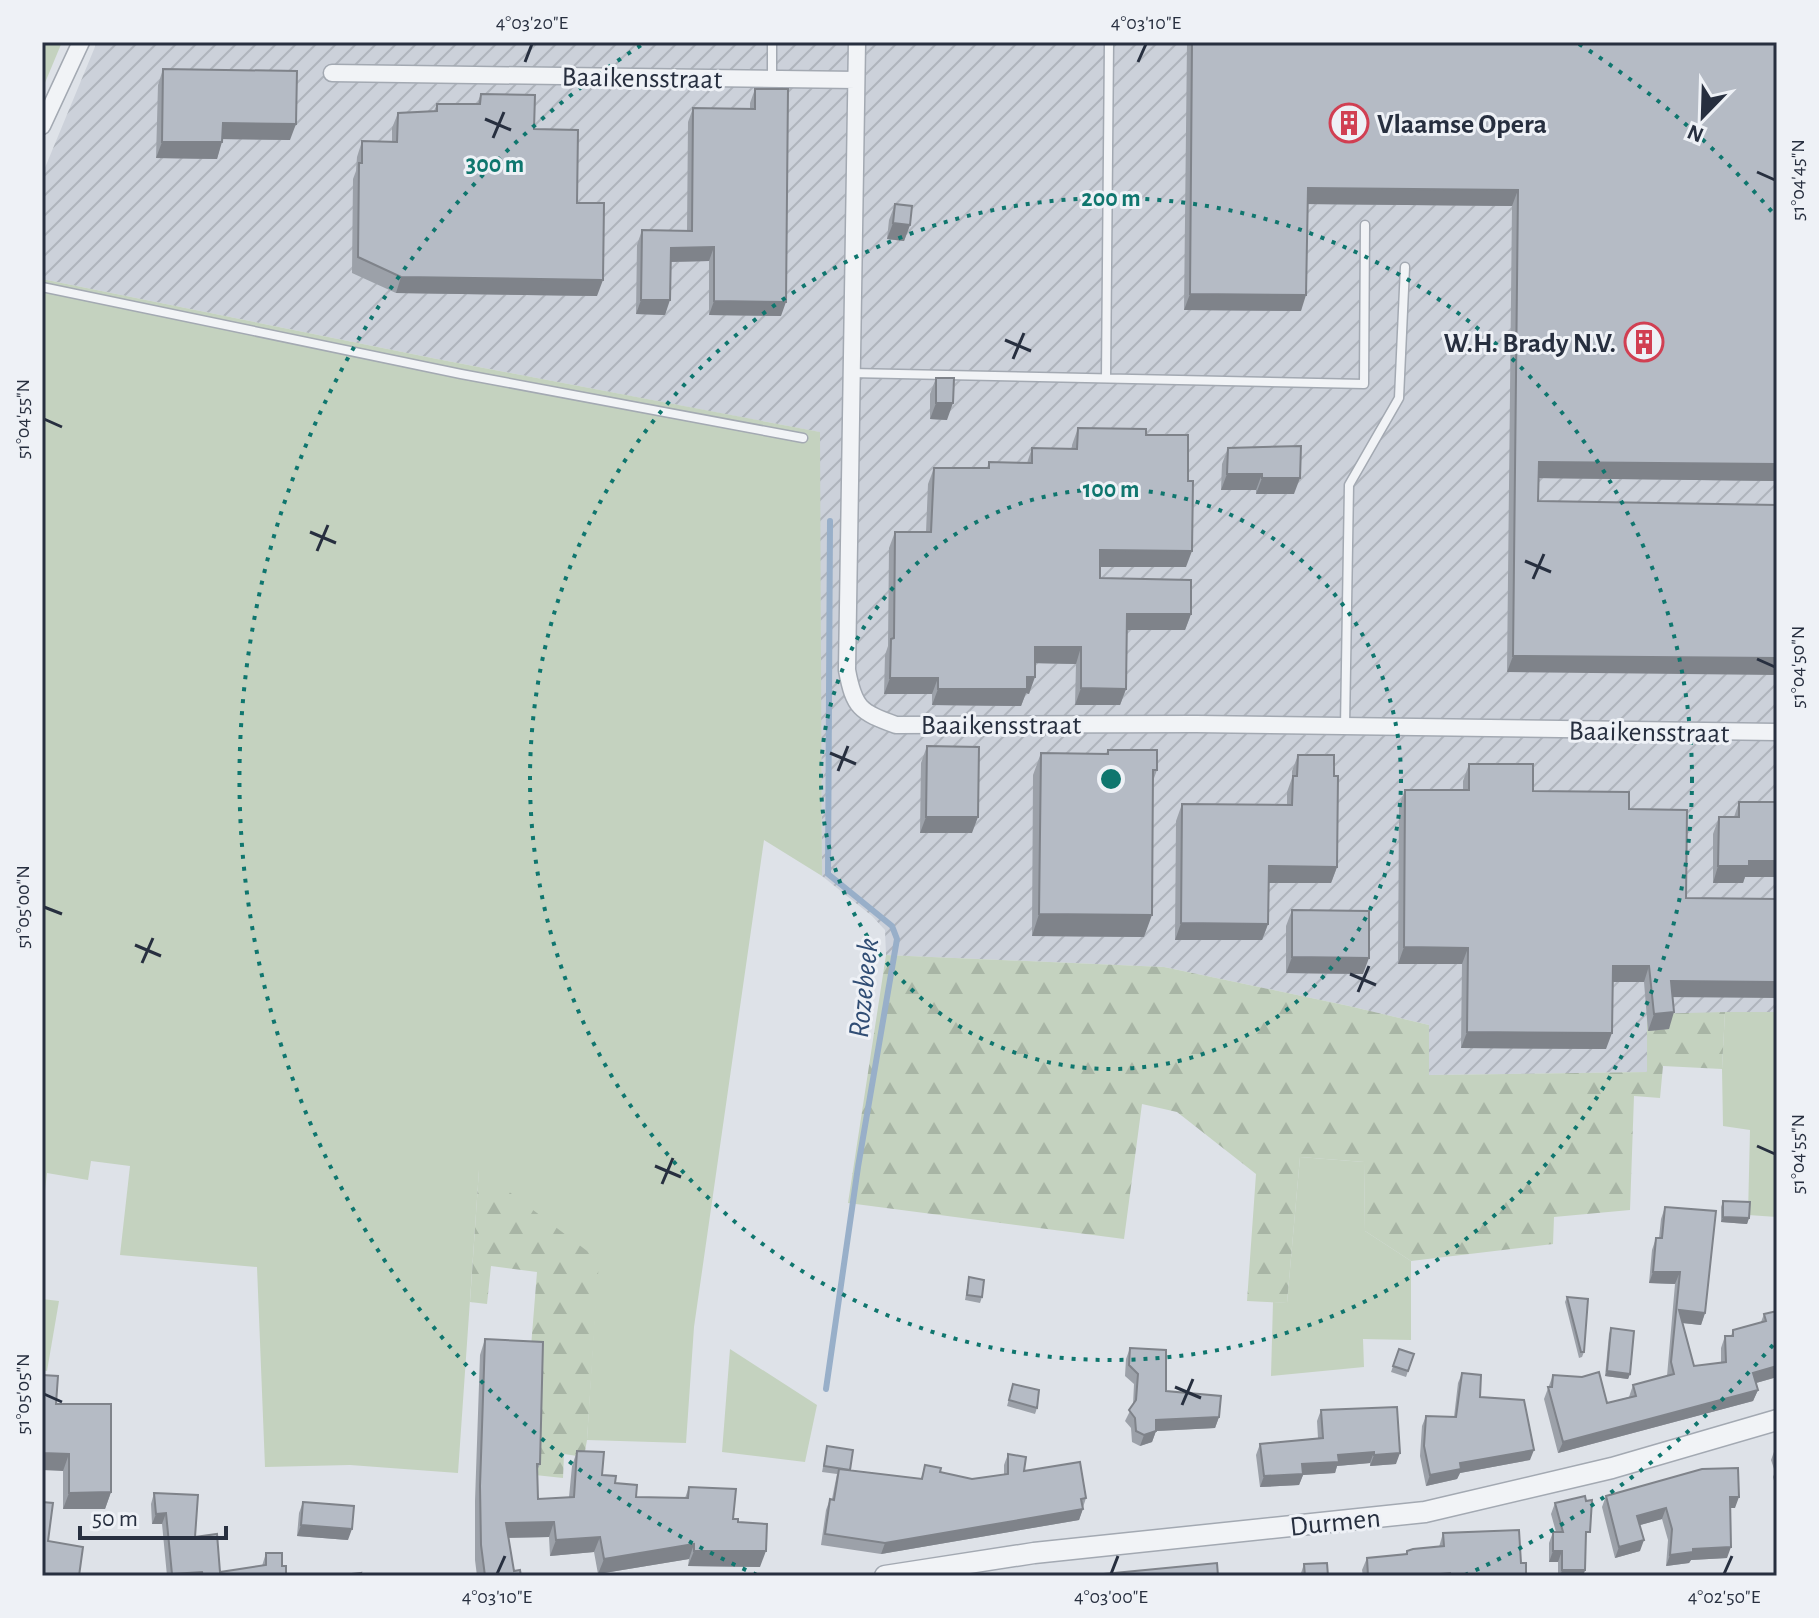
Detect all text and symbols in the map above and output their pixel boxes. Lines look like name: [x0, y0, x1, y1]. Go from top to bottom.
text: 4°03'20"E: [496, 13, 569, 33]
text: 4°03'10"E: [1111, 13, 1181, 33]
street label: Baaikensstraat: [561, 64, 723, 94]
north arrow: [1663, 76, 1743, 156]
building icon: Vlaamse Opera: [1328, 102, 1370, 144]
place label: Vlaamse Opera: [1377, 111, 1547, 139]
text: N: [1684, 120, 1707, 147]
text: 51°04'45"N: [1788, 139, 1808, 221]
text: 300 m: [466, 153, 524, 177]
text: 200 m: [1081, 187, 1141, 211]
building icon: W.H. Brady N.V.: [1623, 321, 1665, 363]
place label: W.H. Brady N.V.: [1443, 330, 1616, 358]
text: 51°04'55"N: [13, 379, 33, 459]
text: 100 m: [1083, 478, 1139, 502]
text: 51°04'50"N: [1788, 626, 1808, 708]
street label: Baaikensstraat: [921, 712, 1081, 740]
street label: Baaikensstraat: [1568, 718, 1730, 748]
centre of rings: [1097, 765, 1125, 793]
text: 51°05'00"N: [13, 865, 33, 949]
water label: Rozebeek: [844, 937, 884, 1039]
text: 51°04'55"N: [1788, 1114, 1808, 1194]
text: 51°05'05"N: [13, 1353, 33, 1435]
scale bar: [80, 1490, 226, 1540]
street label: Durmen: [1289, 1504, 1382, 1542]
text: 50 m: [92, 1507, 138, 1531]
text: 4°03'10"E: [462, 1587, 532, 1607]
text: 4°03'00"E: [1074, 1587, 1148, 1607]
text: 4°02'50"E: [1688, 1587, 1761, 1607]

